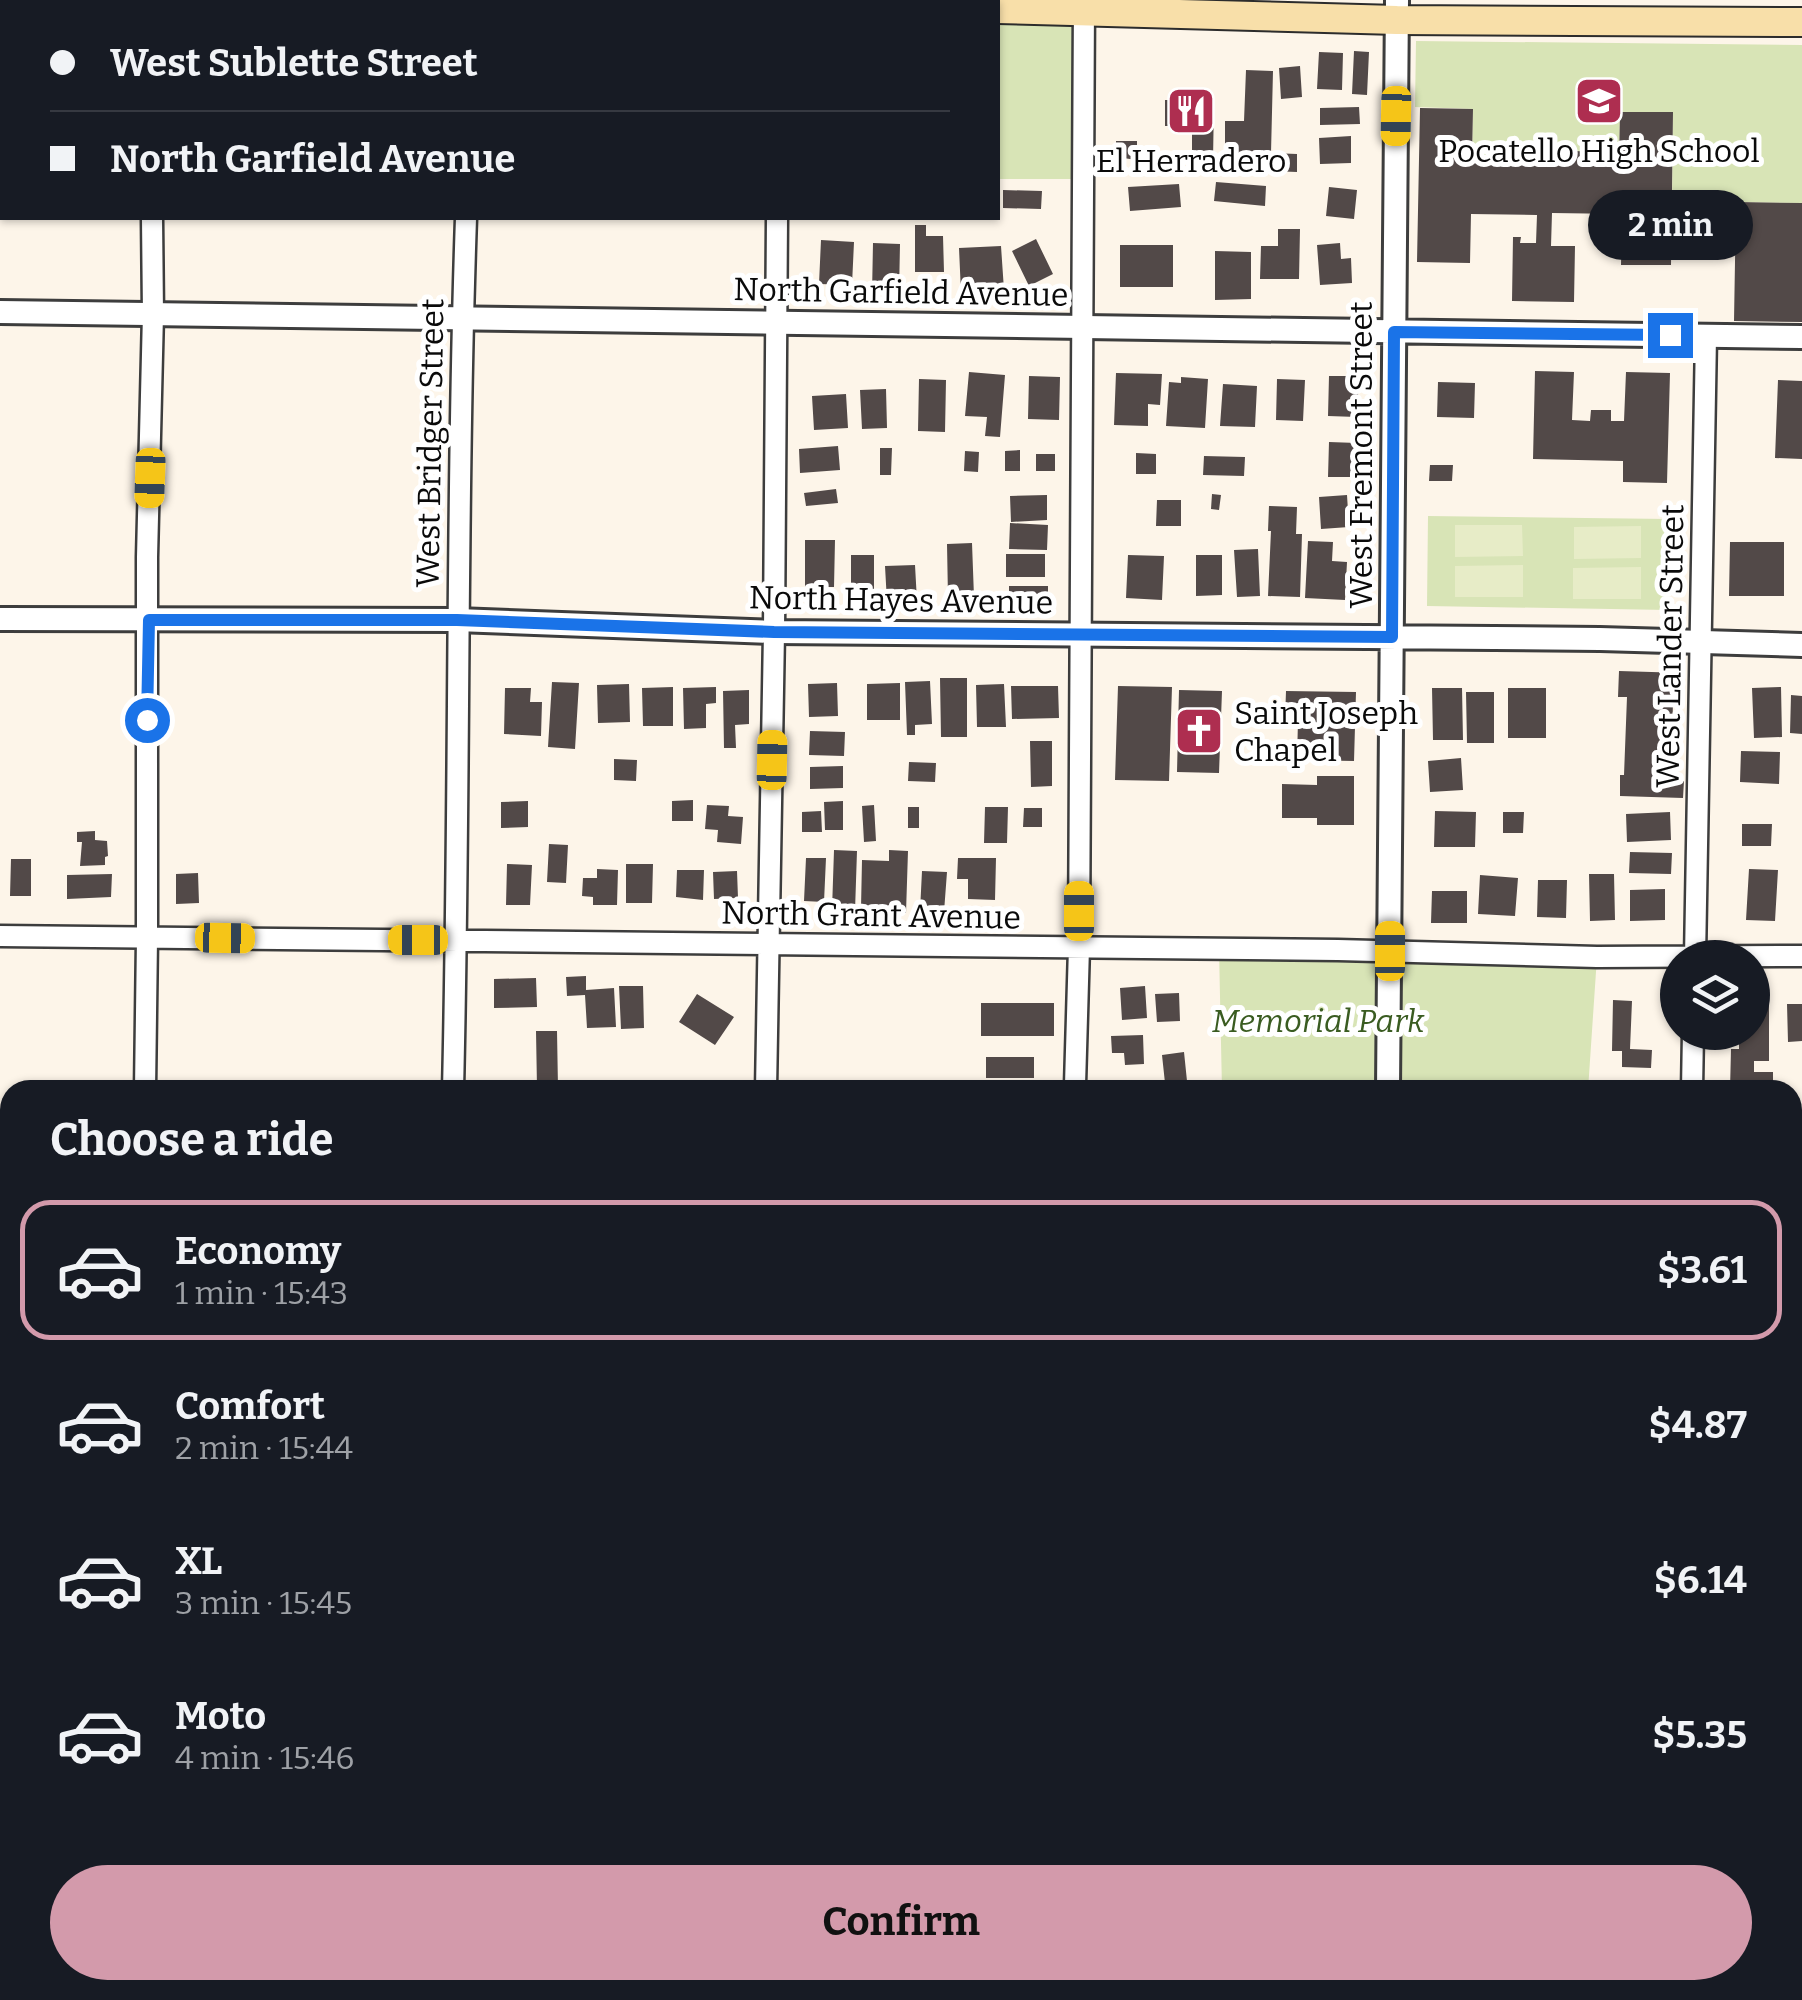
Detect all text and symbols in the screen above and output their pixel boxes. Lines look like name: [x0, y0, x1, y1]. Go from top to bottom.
text: West Sublette Street: [110, 40, 478, 86]
school or university icon: Pocatello High School: [1573, 75, 1625, 127]
restaurant icon: El Herradero: [1165, 85, 1217, 137]
car: [1380, 86, 1412, 146]
place label: Pocatello High School: [1438, 132, 1760, 170]
text: North Garfield Avenue: [110, 136, 515, 182]
place label: El Herradero: [1096, 142, 1286, 180]
callout: 2 min: [1588, 190, 1752, 260]
text: 2 min: [1628, 206, 1713, 244]
street label: North Garfield Avenue: [733, 270, 1069, 314]
street label: West Bridger Street: [408, 298, 452, 588]
street label: West Fremont Street: [1342, 301, 1380, 609]
route end: [1648, 313, 1693, 358]
car: [134, 447, 166, 509]
street label: West Lander Street: [1649, 503, 1691, 788]
street label: North Hayes Avenue: [749, 578, 1053, 622]
place label: Saint Joseph Chapel: [1234, 694, 1418, 769]
route start: [125, 698, 170, 743]
church icon: Saint Joseph Chapel: [1173, 705, 1225, 757]
car: [756, 730, 788, 790]
car: [1064, 881, 1094, 941]
street label: North Grant Avenue: [721, 893, 1021, 937]
car: [1375, 921, 1405, 981]
car: [195, 922, 255, 954]
car: [388, 925, 448, 955]
map controls: [1660, 940, 1770, 1050]
button: layers: [1660, 940, 1770, 1050]
park label: Memorial Park: [1212, 1002, 1425, 1040]
text: Choose a ride: [50, 1113, 333, 1167]
icon: car: [55, 1225, 145, 1315]
text: Economy: [175, 1228, 341, 1274]
text: $3.61: [1657, 1247, 1747, 1293]
text: 1 min · 15:43: [175, 1274, 348, 1312]
icon: car: [55, 1380, 145, 1470]
text: Comfort: [175, 1383, 325, 1429]
text: $4.87: [1649, 1402, 1747, 1448]
text: 2 min · 15:44: [175, 1429, 353, 1467]
icon: car: [55, 1535, 145, 1625]
text: XL: [175, 1538, 222, 1584]
text: $6.14: [1654, 1557, 1747, 1603]
text: 3 min · 15:45: [175, 1584, 352, 1622]
icon: car: [55, 1690, 145, 1780]
text: Moto: [175, 1693, 266, 1739]
text: $5.35: [1652, 1712, 1747, 1758]
text: 4 min · 15:46: [175, 1739, 354, 1777]
button: Confirm: [50, 1865, 1752, 1980]

